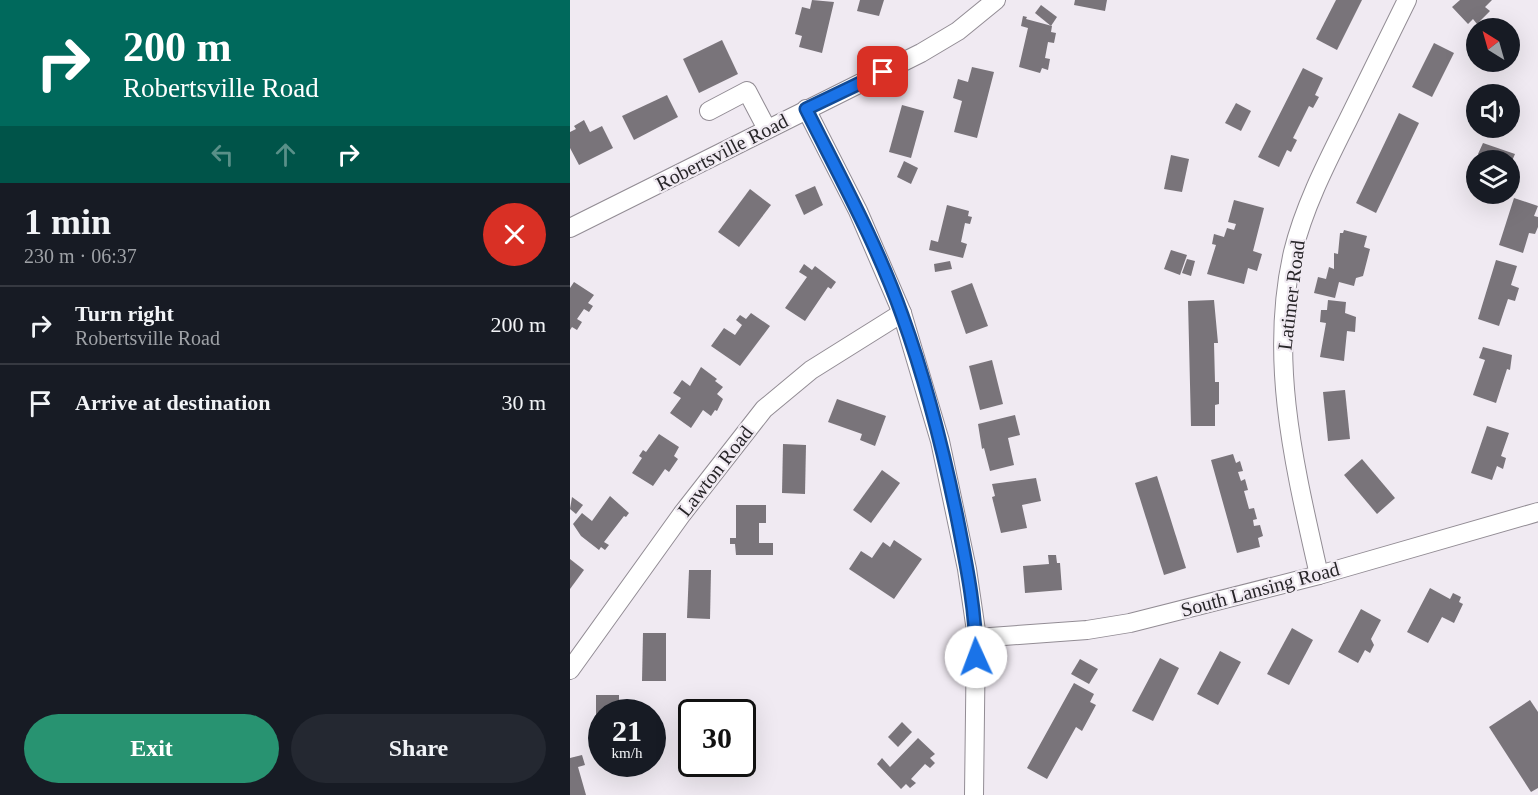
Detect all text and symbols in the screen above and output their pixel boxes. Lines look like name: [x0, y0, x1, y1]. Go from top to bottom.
north arrow: [1466, 18, 1520, 72]
map controls: [1466, 18, 1520, 204]
icon: right: [24, 24, 102, 102]
text: 200 m: [123, 24, 232, 70]
pin: [857, 46, 908, 97]
icon: arrive: [866, 55, 899, 88]
text: Robertsville Road: [123, 73, 319, 103]
button: sound: [1466, 84, 1520, 138]
street label: Robertsville Road: [652, 109, 792, 195]
icon: left: [206, 138, 239, 171]
icon: ahead: [269, 138, 302, 171]
icon: right: [332, 138, 365, 171]
button: layers: [1466, 150, 1520, 204]
text: 1 min: [24, 202, 111, 242]
button: close: [483, 203, 546, 266]
street label: Latimer Road: [1273, 239, 1309, 351]
text: 230 m · 06:37: [24, 245, 137, 267]
text: Turn right: [75, 301, 174, 326]
icon: right: [24, 309, 57, 342]
text: 200 m: [490, 312, 546, 337]
text: Robertsville Road: [75, 327, 220, 349]
icon: arrive: [24, 387, 57, 420]
text: Arrive at destination: [75, 390, 271, 415]
text: 30 m: [501, 390, 546, 415]
street label: Lawton Road: [673, 422, 757, 520]
street label: South Lansing Road: [1178, 557, 1342, 622]
position arrow: [944, 625, 1008, 689]
speed limit sign: 30: [678, 699, 756, 777]
button: Exit: [24, 714, 279, 783]
button: Share: [291, 714, 546, 783]
text: 21: [612, 714, 642, 747]
text: km/h: [612, 745, 642, 761]

